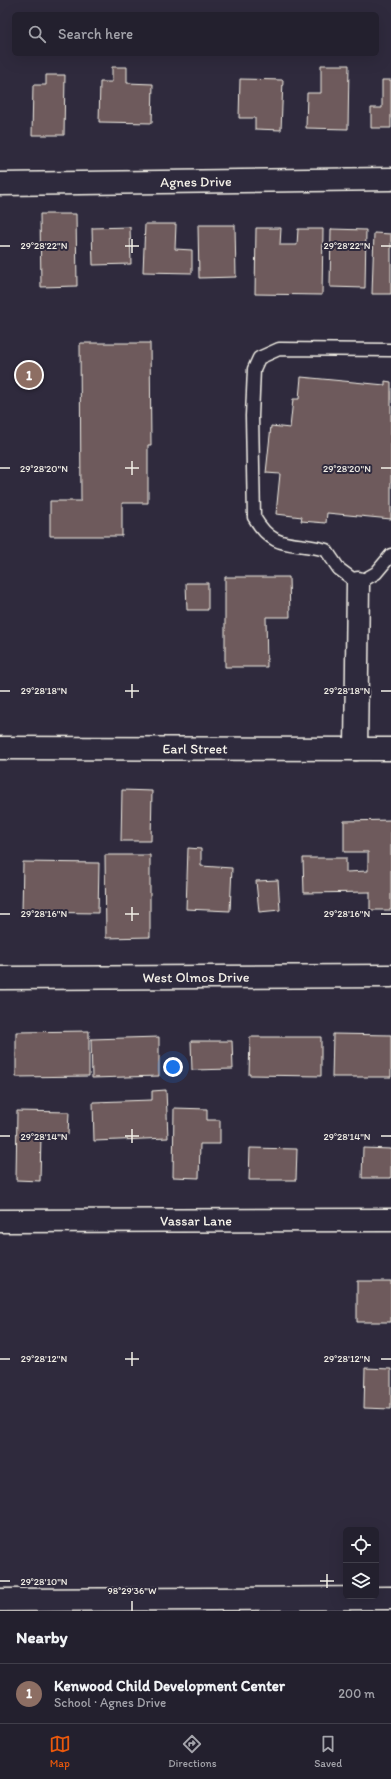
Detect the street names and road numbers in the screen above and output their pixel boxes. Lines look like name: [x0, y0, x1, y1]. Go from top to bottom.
street label: Agnes Drive: [160, 173, 232, 190]
street label: Earl Street: [162, 740, 228, 757]
street label: West Olmos Drive: [143, 968, 250, 986]
street label: Vassar Lane: [160, 1212, 232, 1229]

